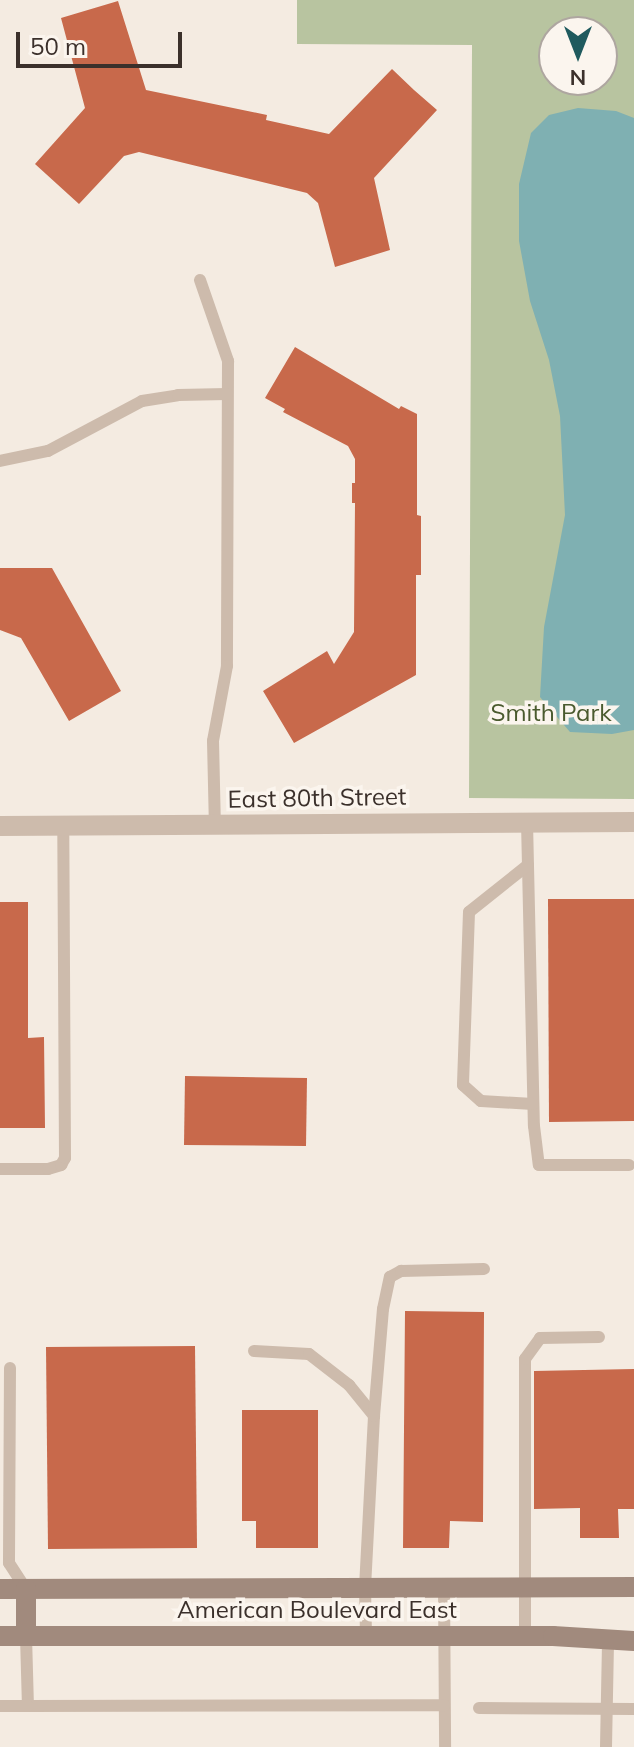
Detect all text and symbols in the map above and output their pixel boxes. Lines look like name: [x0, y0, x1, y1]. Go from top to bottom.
scale bar: [20, 16, 186, 66]
north arrow: [538, 16, 618, 96]
text: 50 m: [30, 31, 86, 61]
text: N: [570, 64, 586, 92]
park label: Smith Park: [491, 699, 611, 727]
street label: East 80th Street: [227, 782, 407, 814]
street label: American Boulevard East: [177, 1596, 457, 1624]

